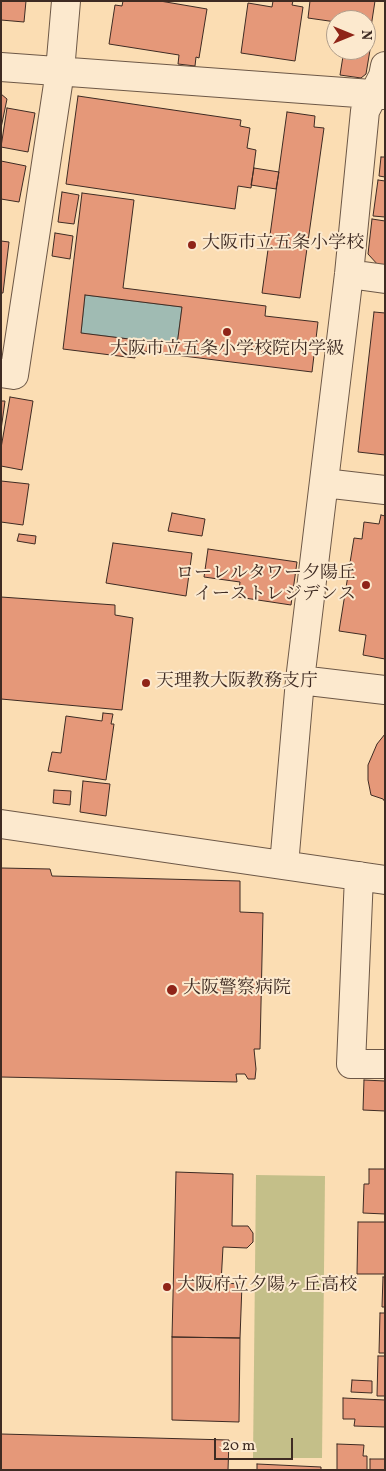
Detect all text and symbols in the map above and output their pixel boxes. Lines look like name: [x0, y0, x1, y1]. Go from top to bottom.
north arrow: [326, 10, 376, 60]
text: N: [356, 30, 375, 40]
place label: 大阪市立五条小学校: [202, 234, 364, 256]
marker: 大阪市立五条小学校: [186, 239, 198, 251]
marker: 大阪市立五条小学校院内学級: [221, 326, 233, 338]
place label: 大阪市立五条小学校院内学級: [110, 340, 344, 362]
place label: ローレルタワー夕陽丘 イーストレジデンス: [176, 564, 356, 606]
marker: ローレルタワー夕陽丘 イーストレジデンス: [360, 579, 372, 591]
place label: 天理教大阪教務支庁: [156, 672, 318, 694]
marker: 天理教大阪教務支庁: [140, 677, 152, 689]
place label: 大阪警察病院: [183, 979, 291, 1001]
marker: 大阪警察病院: [165, 983, 179, 997]
place label: 大阪府立夕陽ヶ丘高校: [177, 1276, 357, 1298]
marker: 大阪府立夕陽ヶ丘高校: [161, 1281, 173, 1293]
scale bar: [216, 1428, 295, 1460]
text: 20 m: [222, 1436, 255, 1457]

